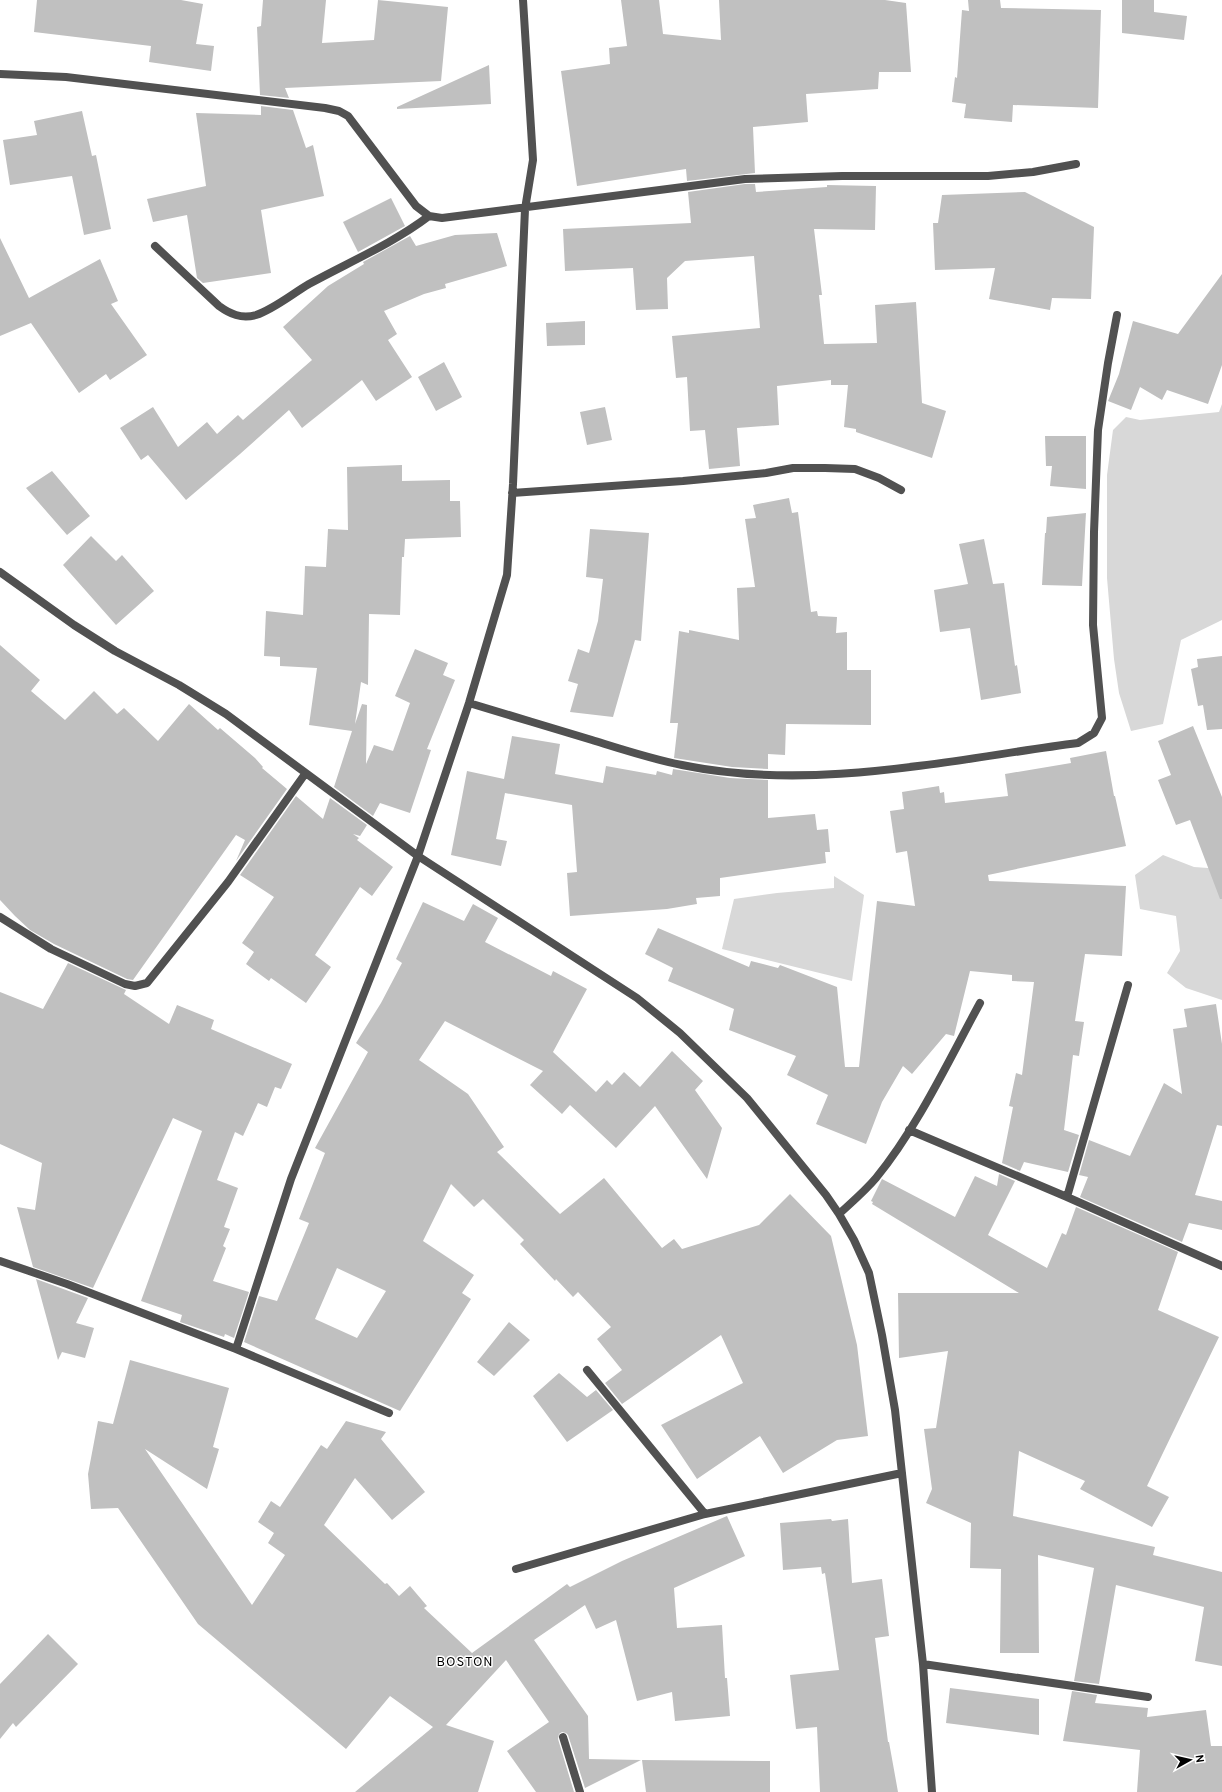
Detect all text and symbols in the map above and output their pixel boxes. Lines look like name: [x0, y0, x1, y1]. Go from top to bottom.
district label: BOSTON: [436, 1655, 494, 1671]
north arrow: [1170, 1740, 1210, 1780]
text: N: [1191, 1754, 1206, 1764]

